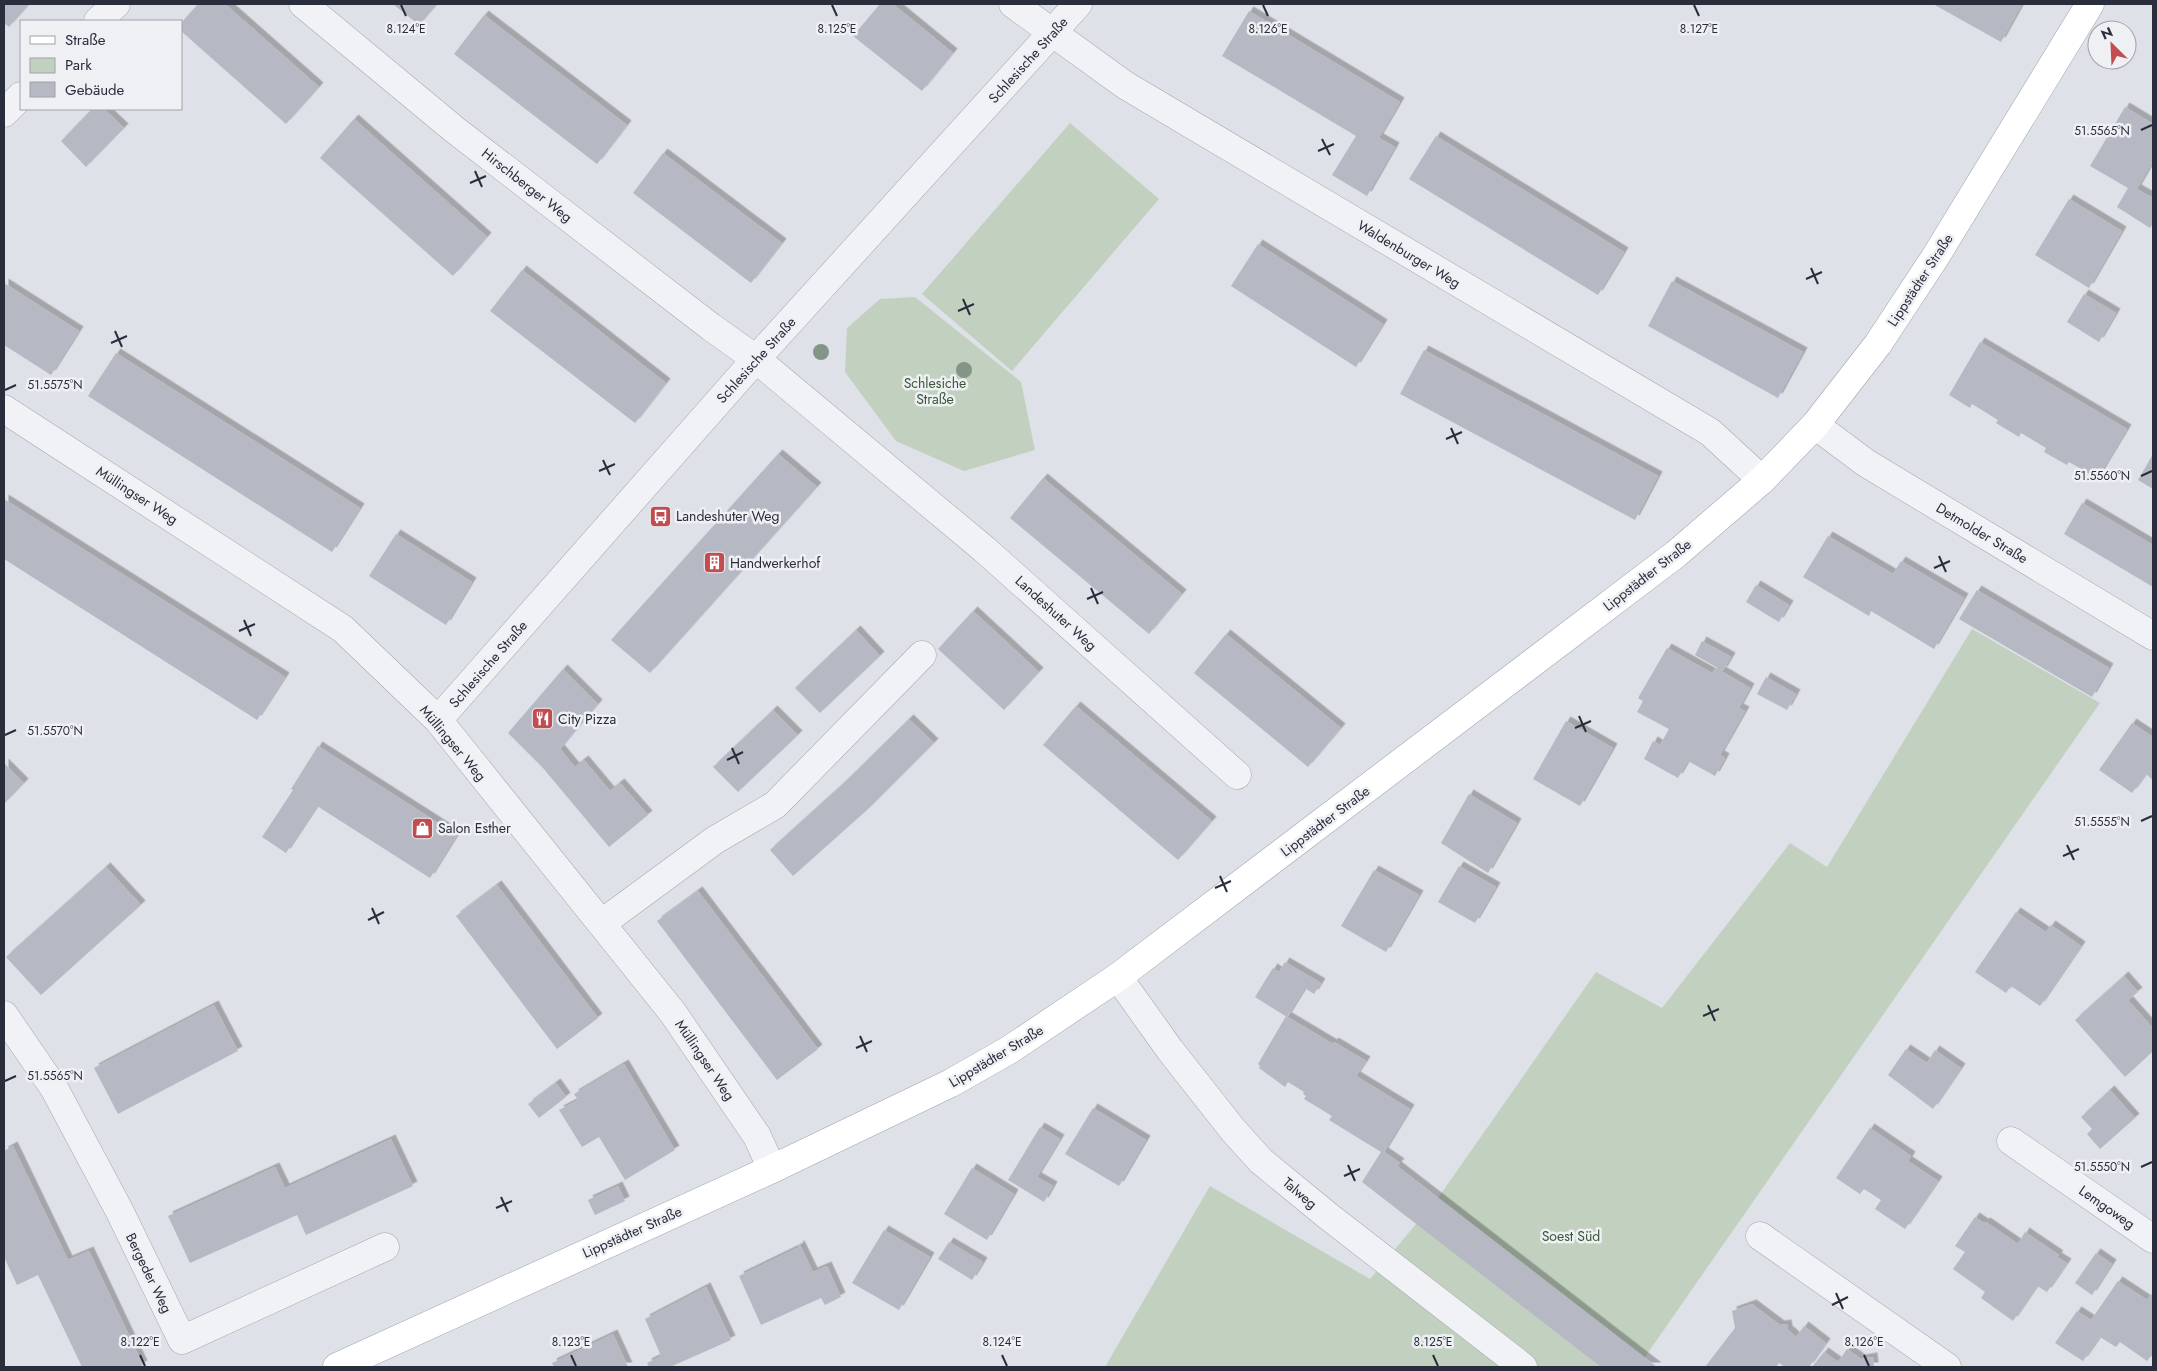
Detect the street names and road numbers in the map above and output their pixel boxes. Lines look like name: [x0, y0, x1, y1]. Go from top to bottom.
street label: Schlesische Straße: [984, 12, 1072, 108]
street label: Hirschberger Weg: [477, 143, 577, 227]
street label: Waldenburger Weg: [1354, 215, 1464, 293]
street label: Lippstädter Straße: [1882, 230, 1958, 330]
street label: Schlesische Straße: [712, 312, 800, 408]
street label: Müllingser Weg: [92, 461, 182, 529]
street label: Detmolder Straße: [1932, 498, 2032, 568]
street label: Lippstädter Straße: [1599, 534, 1695, 616]
street label: Landeshuter Weg: [1011, 571, 1101, 655]
street label: Schlesische Straße: [444, 616, 532, 712]
street label: Müllingser Weg: [415, 701, 491, 785]
street label: Lippstädter Straße: [1276, 781, 1374, 861]
street label: Müllingser Weg: [670, 1015, 740, 1105]
street label: Lippstädter Straße: [945, 1020, 1047, 1092]
street label: Talweg: [1278, 1173, 1322, 1213]
street label: Lemgoweg: [2075, 1180, 2139, 1234]
street label: Lippstädter Straße: [579, 1201, 685, 1263]
street label: Bergeder Weg: [121, 1230, 177, 1316]

